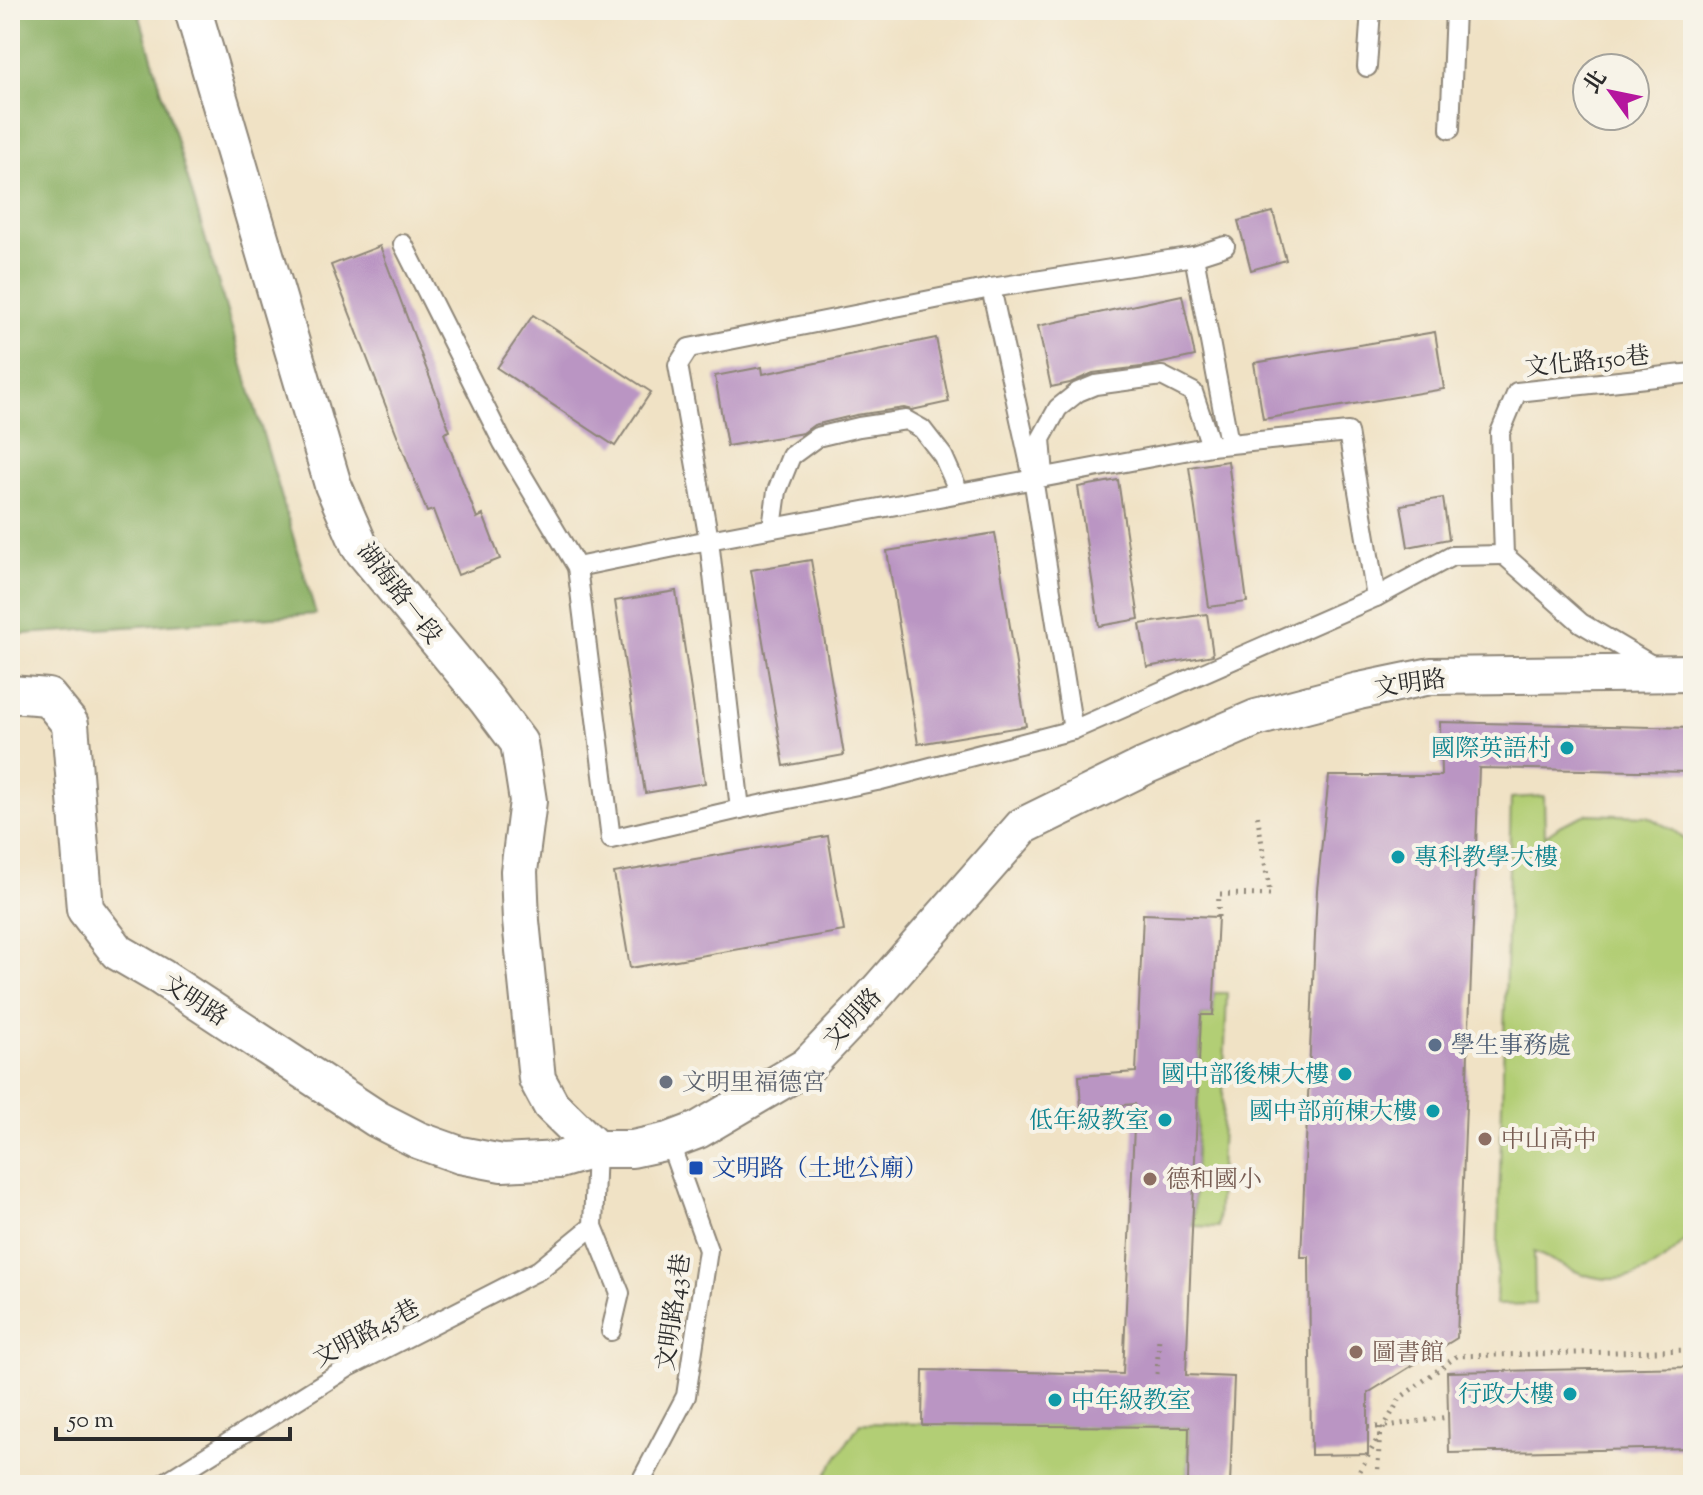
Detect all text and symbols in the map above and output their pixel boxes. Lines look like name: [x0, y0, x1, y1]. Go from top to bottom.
north arrow: [1571, 52, 1651, 132]
text: 北: [1577, 65, 1616, 101]
street label: 文化路150巷: [1523, 340, 1651, 386]
street label: 湖海路一段: [348, 536, 449, 652]
street label: 文明路: [1372, 663, 1448, 707]
place label: 國際英語村: [1431, 733, 1551, 767]
marker: 國際英語村: [1558, 739, 1576, 757]
place label: 專科教學大樓: [1414, 842, 1558, 876]
marker: 專科教學大樓: [1389, 848, 1407, 866]
street label: 文明路: [154, 968, 233, 1036]
street label: 文明路: [816, 981, 890, 1057]
place label: 學生事務處: [1451, 1030, 1571, 1064]
marker: 學生事務處: [1426, 1036, 1444, 1054]
place label: 國中部後棟大樓: [1161, 1059, 1329, 1093]
marker: 國中部後棟大樓: [1336, 1065, 1354, 1083]
place label: 文明里福德宮: [682, 1067, 826, 1101]
marker: 文明里福德宮: [657, 1073, 675, 1091]
place label: 國中部前棟大樓: [1249, 1096, 1417, 1130]
marker: 國中部前棟大樓: [1424, 1102, 1442, 1120]
place label: 低年級教室: [1029, 1105, 1149, 1139]
marker: 低年級教室: [1156, 1111, 1174, 1129]
place label: 中山高中: [1501, 1124, 1597, 1158]
marker: 中山高中: [1476, 1130, 1494, 1148]
place label: 文明路（土地公廟）: [712, 1153, 928, 1187]
marker: 文明路（土地公廟）: [687, 1159, 705, 1177]
place label: 德和國小: [1166, 1164, 1262, 1198]
marker: 德和國小: [1141, 1170, 1159, 1188]
street label: 文明路43巷: [650, 1252, 700, 1373]
street label: 文明路45巷: [308, 1292, 426, 1377]
place label: 圖書館: [1372, 1337, 1444, 1371]
marker: 圖書館: [1347, 1343, 1365, 1361]
place label: 行政大樓: [1458, 1379, 1554, 1413]
place label: 中年級教室: [1071, 1385, 1191, 1419]
marker: 行政大樓: [1561, 1385, 1579, 1403]
scale bar: [56, 1391, 290, 1441]
marker: 中年級教室: [1046, 1391, 1064, 1409]
text: 50 m: [66, 1404, 114, 1438]

